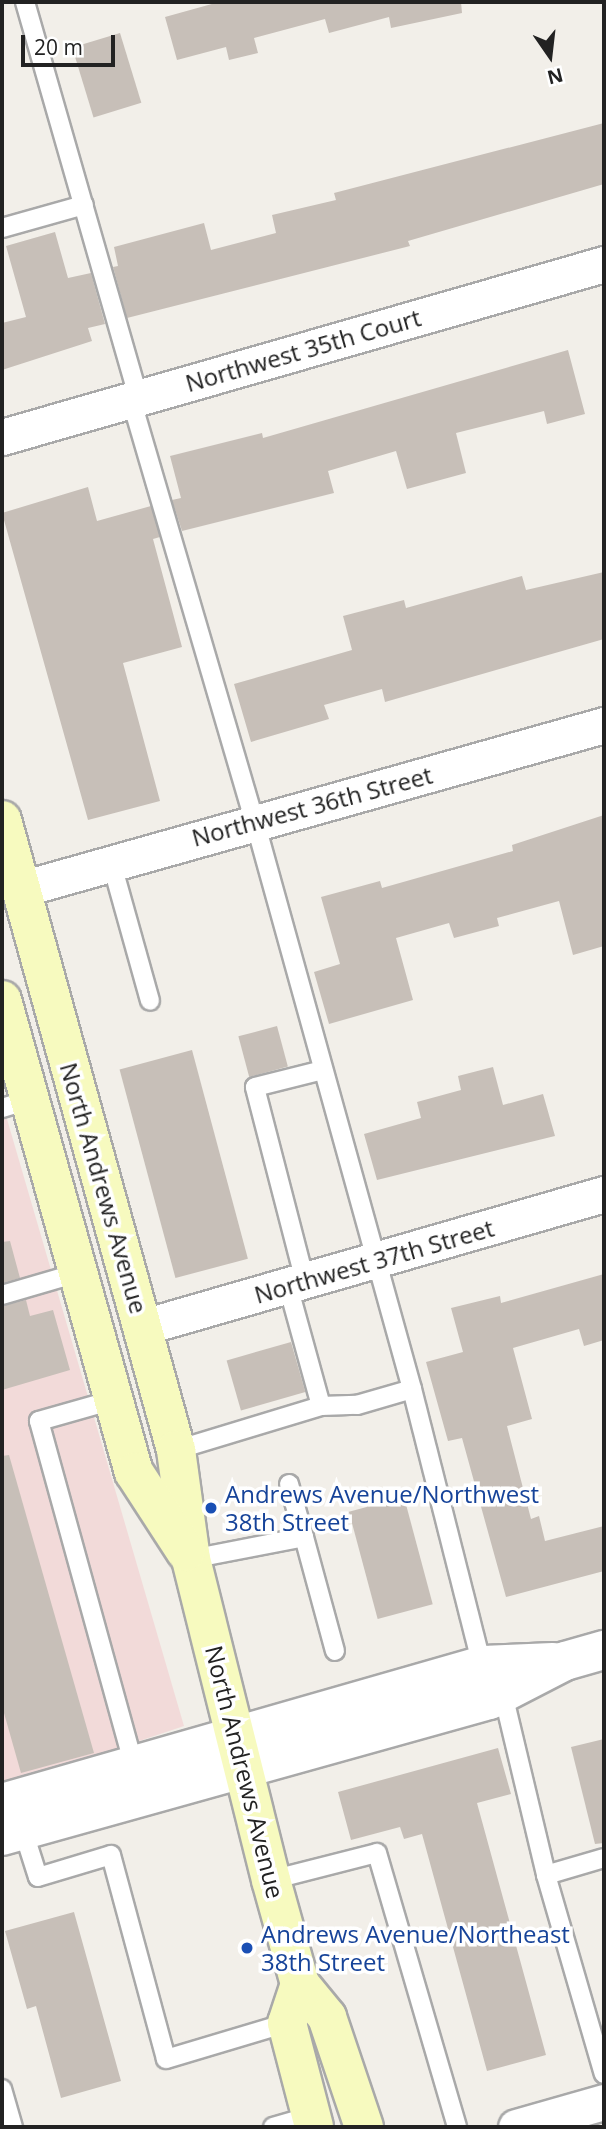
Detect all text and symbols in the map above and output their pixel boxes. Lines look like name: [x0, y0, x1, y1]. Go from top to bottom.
scale bar: [24, 21, 119, 65]
north arrow: [515, 21, 585, 91]
text: 20 m: [34, 33, 83, 61]
text: N: [544, 62, 566, 91]
street label: Northwest 35th Court: [182, 303, 424, 397]
street label: Northwest 36th Street: [189, 760, 435, 852]
street label: North Andrews Avenue: [54, 1059, 154, 1317]
street label: Northwest 37th Street: [251, 1213, 497, 1309]
place label: Andrews Avenue/Northwest 38th Street: [225, 1480, 539, 1536]
marker: Andrews Avenue/Northwest 38th Street: [203, 1500, 219, 1516]
street label: North Andrews Avenue: [200, 1643, 290, 1901]
place label: Andrews Avenue/Northeast 38th Street: [261, 1920, 570, 1976]
marker: Andrews Avenue/Northeast 38th Street: [239, 1940, 255, 1956]

